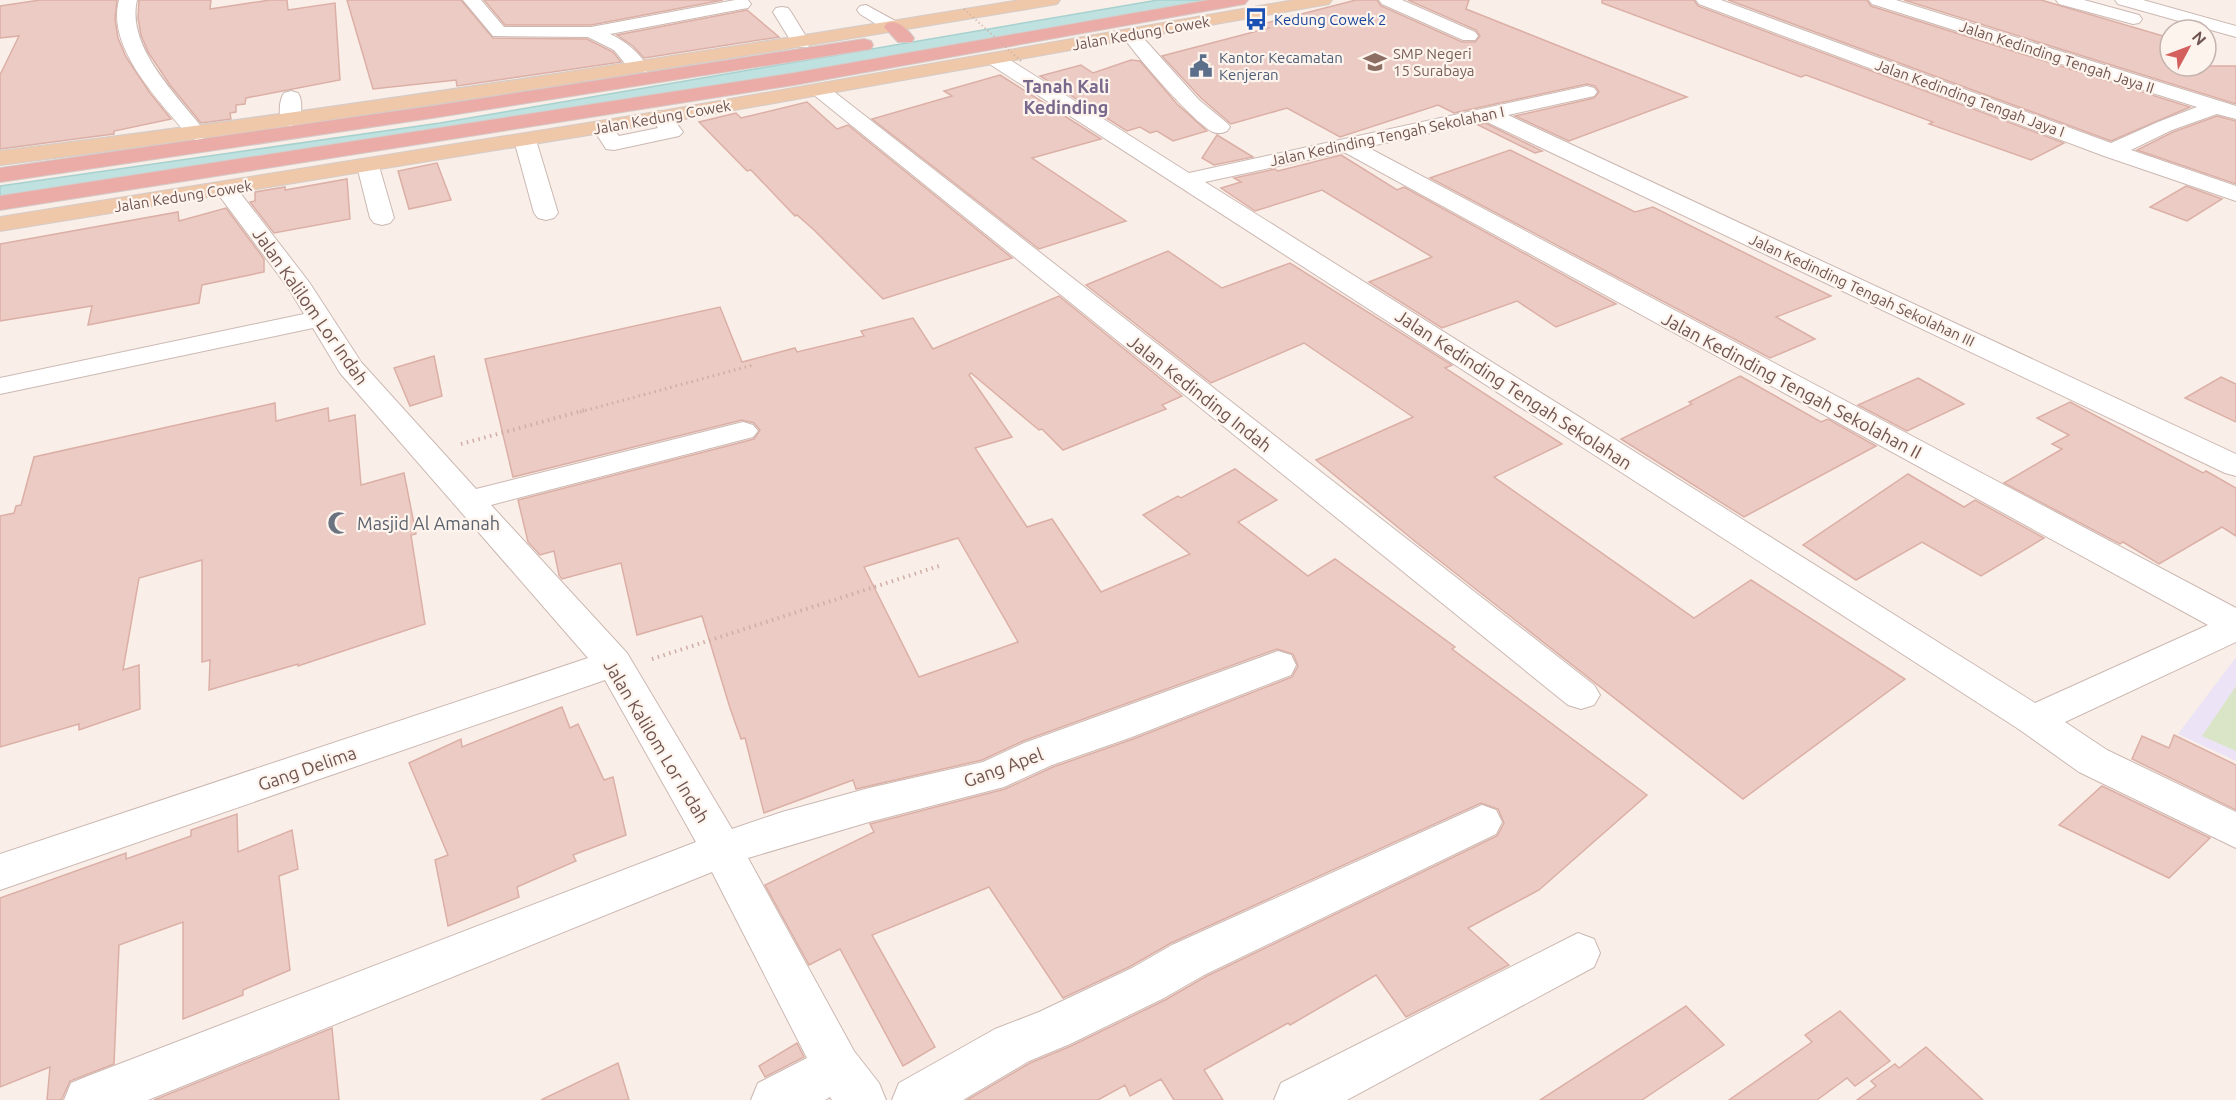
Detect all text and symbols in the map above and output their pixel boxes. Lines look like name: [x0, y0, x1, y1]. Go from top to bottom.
bus stop icon: Kedung Cowek 2: [1243, 6, 1269, 32]
place label: Kedung Cowek 2: [1274, 11, 1387, 28]
street label: Jalan Kedung Cowek: [1071, 12, 1212, 53]
street label: Jalan Kedinding Tengah Jaya II: [1957, 17, 2157, 97]
north arrow: [2158, 18, 2218, 78]
text: N: [2189, 28, 2210, 49]
place label: SMP Negeri 15 Surabaya: [1393, 45, 1475, 79]
place label: Kantor Kecamatan Kenjeran: [1219, 49, 1343, 83]
school or university icon: SMP Negeri 15 Surabaya: [1362, 49, 1388, 75]
public building icon: Kantor Kecamatan Kenjeran: [1188, 53, 1214, 79]
street label: Jalan Kedinding Tengah Jaya I: [1873, 55, 2067, 141]
district label: Tanah Kali Kedinding: [1023, 76, 1109, 117]
street label: Jalan Kedung Cowek: [592, 96, 733, 137]
street label: Jalan Kedinding Tengah Sekolahan I: [1268, 103, 1506, 169]
street label: Jalan Kedung Cowek: [113, 177, 254, 215]
street label: Jalan Kalilom Lor Indah: [249, 224, 373, 388]
street label: Jalan Kedinding Tengah Sekolahan III: [1747, 230, 1977, 350]
street label: Jalan Kedinding Tengah Sekolahan: [1392, 305, 1636, 473]
street label: Jalan Kedinding Tengah Sekolahan II: [1659, 308, 1925, 462]
street label: Jalan Kedinding Indah: [1124, 331, 1276, 455]
mosque icon: Masjid Al Amanah: [326, 510, 352, 536]
place label: Masjid Al Amanah: [357, 513, 500, 533]
street label: Jalan Kalilom Lor Indah: [600, 656, 714, 826]
street label: Gang Delima: [255, 742, 359, 794]
street label: Gang Apel: [961, 743, 1046, 791]

